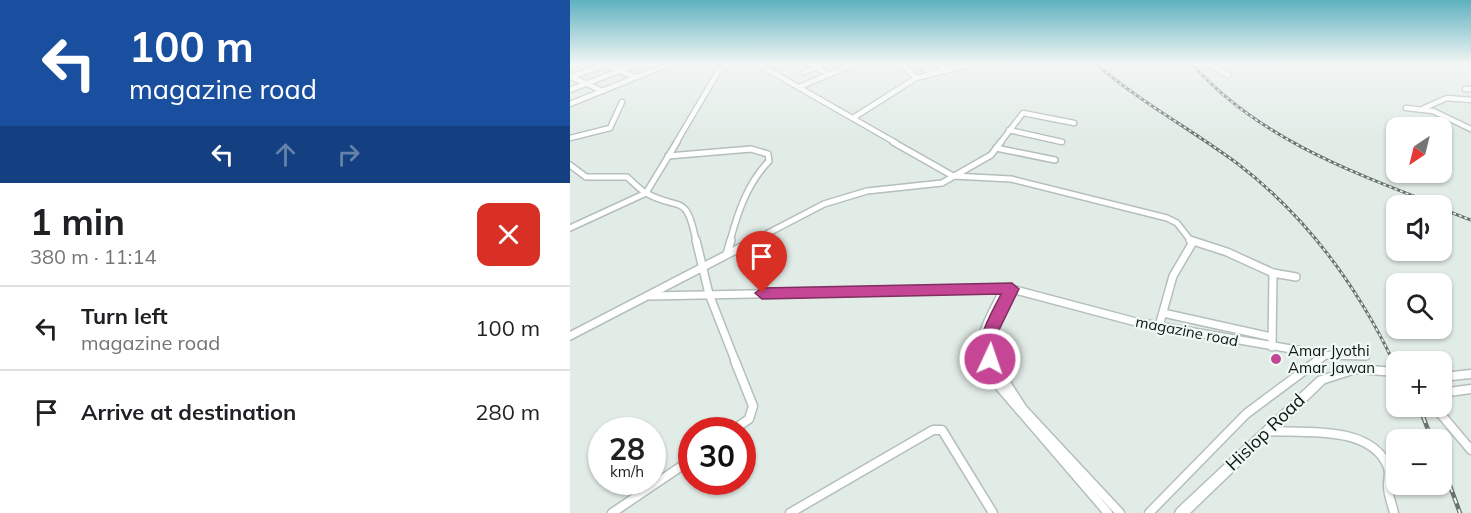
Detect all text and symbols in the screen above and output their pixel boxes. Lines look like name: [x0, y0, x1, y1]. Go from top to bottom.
text: 100 m: [129, 20, 254, 73]
icon: left: [30, 24, 108, 102]
text: magazine road: [129, 72, 317, 106]
north arrow: [1386, 117, 1452, 183]
map controls: [1386, 117, 1452, 495]
icon: left: [206, 138, 239, 171]
icon: ahead: [269, 138, 302, 171]
icon: right: [332, 138, 365, 171]
button: sound: [1386, 195, 1452, 261]
text: 1 min: [30, 199, 125, 244]
button: close: [477, 203, 540, 266]
pin: [736, 231, 787, 293]
icon: arrive: [745, 240, 778, 273]
text: 380 m · 11:14: [30, 244, 156, 269]
button: search: [1386, 273, 1452, 339]
text: Turn left: [81, 302, 168, 330]
icon: left: [30, 312, 63, 345]
street label: magazine road: [1134, 312, 1240, 350]
text: 100 m: [475, 314, 540, 342]
position arrow: [958, 327, 1022, 391]
text: magazine road: [81, 330, 220, 355]
place label: Amar Jyothi Amar Jawan: [1288, 341, 1375, 377]
button: +: [1386, 351, 1452, 417]
marker: Amar Jyothi Amar Jawan: [1269, 352, 1283, 366]
street label: Hislop Road: [1221, 389, 1309, 475]
icon: arrive: [30, 396, 63, 429]
text: Arrive at destination: [81, 398, 296, 426]
text: 280 m: [475, 398, 540, 426]
speed limit sign: 30: [678, 417, 756, 495]
button: −: [1386, 429, 1452, 495]
text: 28: [609, 430, 645, 468]
text: km/h: [610, 462, 644, 481]

